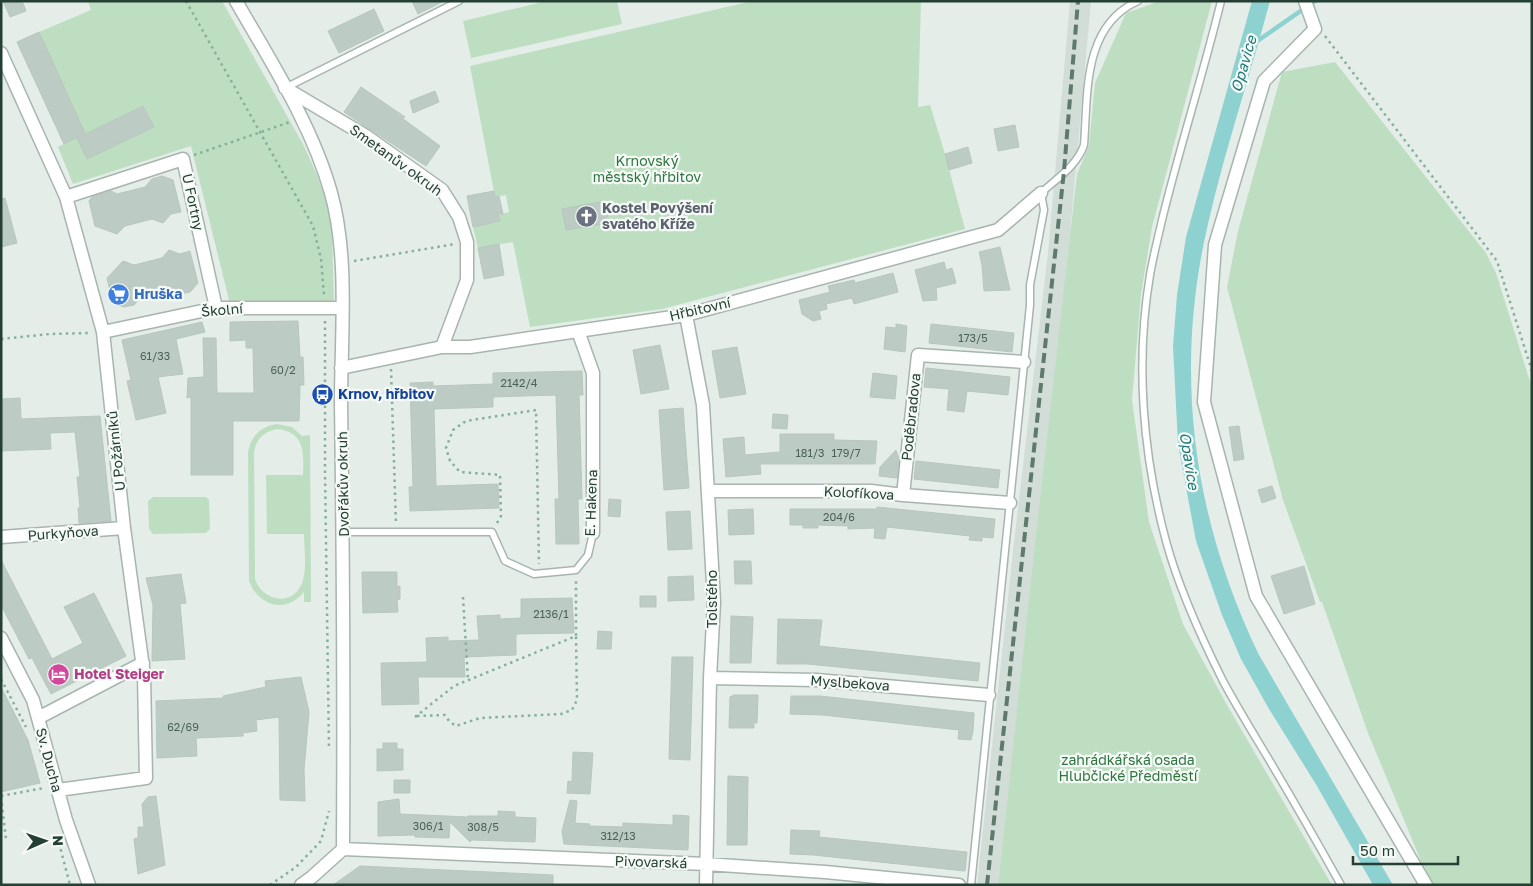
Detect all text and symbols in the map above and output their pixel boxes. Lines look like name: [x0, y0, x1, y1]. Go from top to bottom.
water label: Opavice: [1226, 32, 1260, 94]
street label: Smetanův okruh: [347, 120, 446, 199]
park label: Krnovský městský hřbitov: [593, 152, 701, 185]
street label: U Fortny: [179, 172, 208, 232]
place label: Kostel Povýšení svatého Kříže: [602, 199, 714, 232]
church icon: Kostel Povýšení svatého Kříže: [574, 204, 598, 228]
supermarket icon: Hruška: [106, 282, 130, 306]
place label: Hruška: [134, 285, 182, 302]
street label: Hřbitovní: [668, 293, 733, 324]
street label: Školní: [200, 299, 245, 320]
house number: 173/5: [958, 331, 988, 344]
house number: 61/33: [140, 349, 170, 362]
house number: 60/2: [270, 363, 296, 376]
street label: Poděbradova: [897, 372, 924, 462]
house number: 2142/4: [501, 376, 538, 389]
bus stop icon: Krnov, hřbitov: [310, 382, 334, 406]
place label: Krnov, hřbitov: [338, 385, 435, 402]
street label: U Požárníků: [103, 410, 128, 492]
street label: Dvořákův okruh: [333, 431, 352, 537]
water label: Opavice: [1177, 431, 1204, 492]
house number: 181/3: [795, 446, 825, 459]
house number: 179/7: [832, 446, 861, 459]
street label: E. Hakena: [581, 469, 600, 537]
street label: Kolofíkova: [823, 482, 895, 503]
house number: 204/6: [823, 510, 855, 523]
street label: Purkyňova: [27, 522, 99, 543]
street label: Tolstého: [703, 570, 720, 628]
house number: 2136/1: [533, 607, 569, 620]
hotel icon: Hotel Steiger: [46, 662, 70, 686]
place label: Hotel Steiger: [74, 665, 165, 682]
street label: Myslbekova: [810, 671, 890, 694]
house number: 62/69: [167, 720, 199, 733]
street label: Sv. Ducha: [33, 726, 66, 794]
park label: zahrádkářská osada Hlubčické Předměstí: [1058, 751, 1199, 784]
north arrow: [20, 816, 70, 866]
house number: 306/1: [413, 819, 443, 832]
house number: 308/5: [467, 820, 499, 833]
house number: 312/13: [600, 829, 636, 842]
scale bar: [1353, 834, 1458, 866]
text: N: [50, 835, 67, 846]
text: 50 m: [1360, 841, 1395, 859]
street label: Pivovarská: [614, 852, 688, 871]

